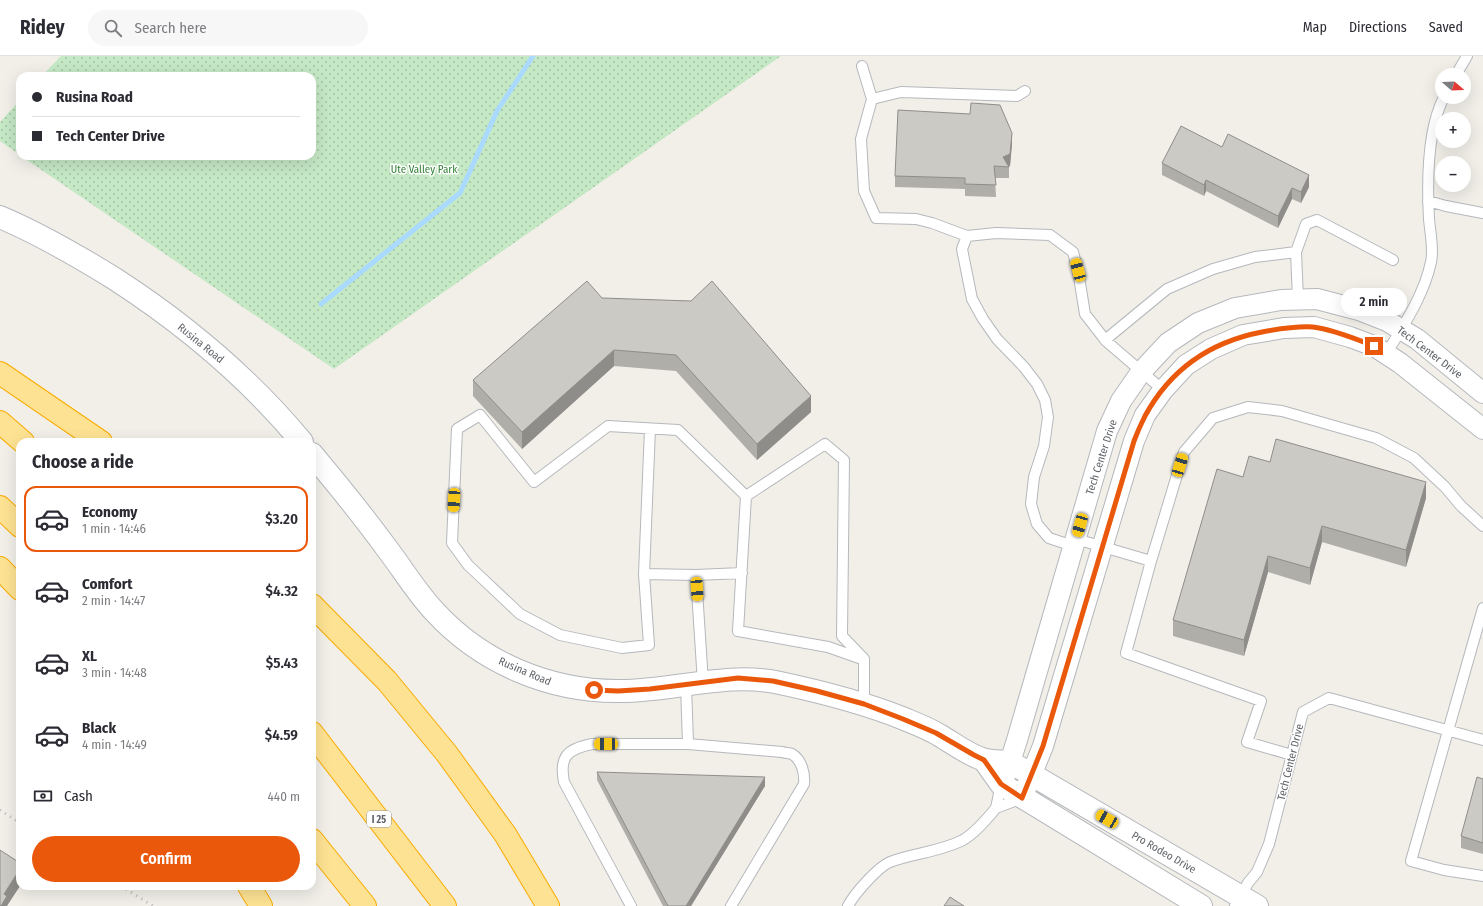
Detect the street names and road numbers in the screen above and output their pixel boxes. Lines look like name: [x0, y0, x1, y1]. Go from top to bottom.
street label: Rusina Road: [175, 321, 226, 366]
street label: Tech Center Drive: [1395, 324, 1465, 381]
street label: Tech Center Drive: [1083, 418, 1120, 496]
street label: Rusina Road: [497, 655, 553, 688]
street label: Tech Center Drive: [1275, 723, 1306, 802]
road number: I 25: [367, 811, 391, 827]
street label: Pro Rodeo Drive: [1129, 829, 1198, 876]

